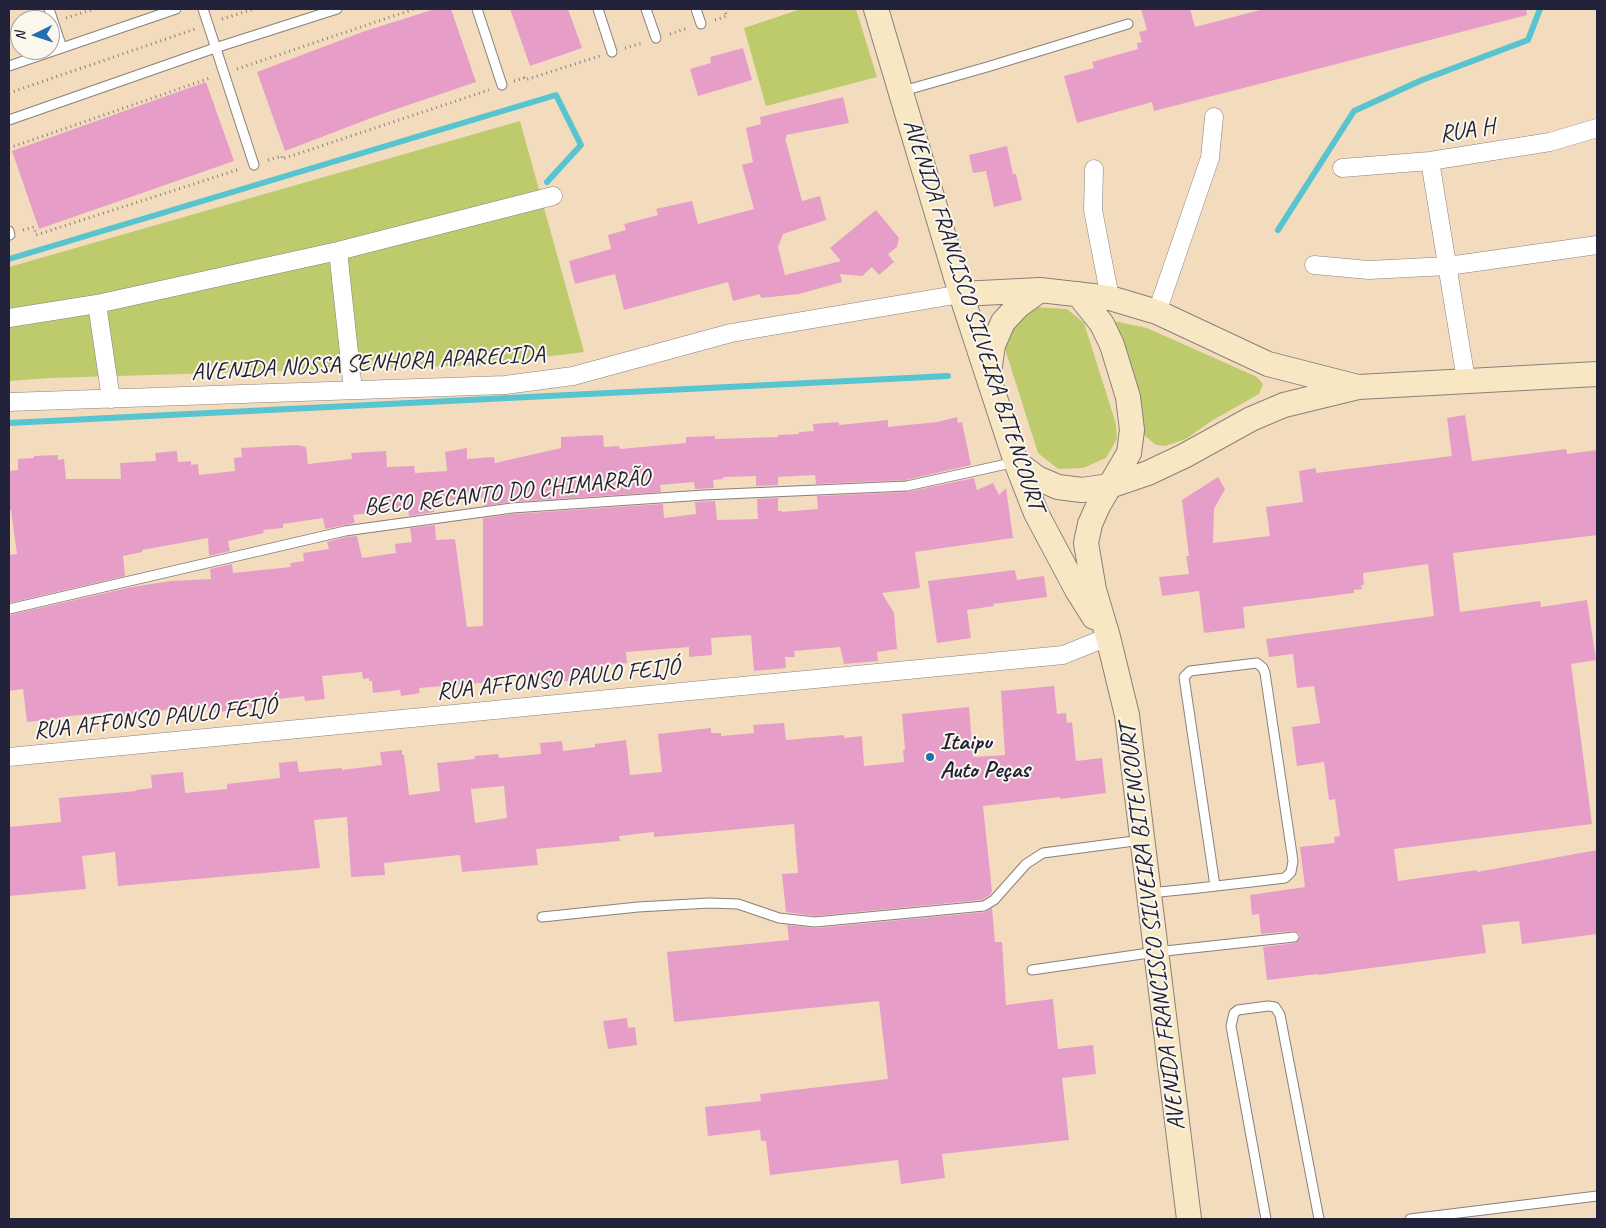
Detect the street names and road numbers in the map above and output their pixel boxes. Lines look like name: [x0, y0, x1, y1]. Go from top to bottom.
street label: RUA H: [1437, 112, 1497, 150]
street label: AVENIDA FRANCISCO SILVEIRA BITENCOURT: [896, 116, 1050, 514]
street label: AVENIDA NOSSA SENHORA APARECIDA: [191, 340, 545, 388]
street label: BECO RECANTO DO CHIMARRÃO: [363, 464, 651, 522]
street label: RUA AFFONSO PAULO FEIJÓ: [435, 653, 681, 707]
street label: RUA AFFONSO PAULO FEIJÓ: [32, 692, 278, 746]
street label: AVENIDA FRANCISCO SILVEIRA BITENCOURT: [1114, 722, 1192, 1132]

